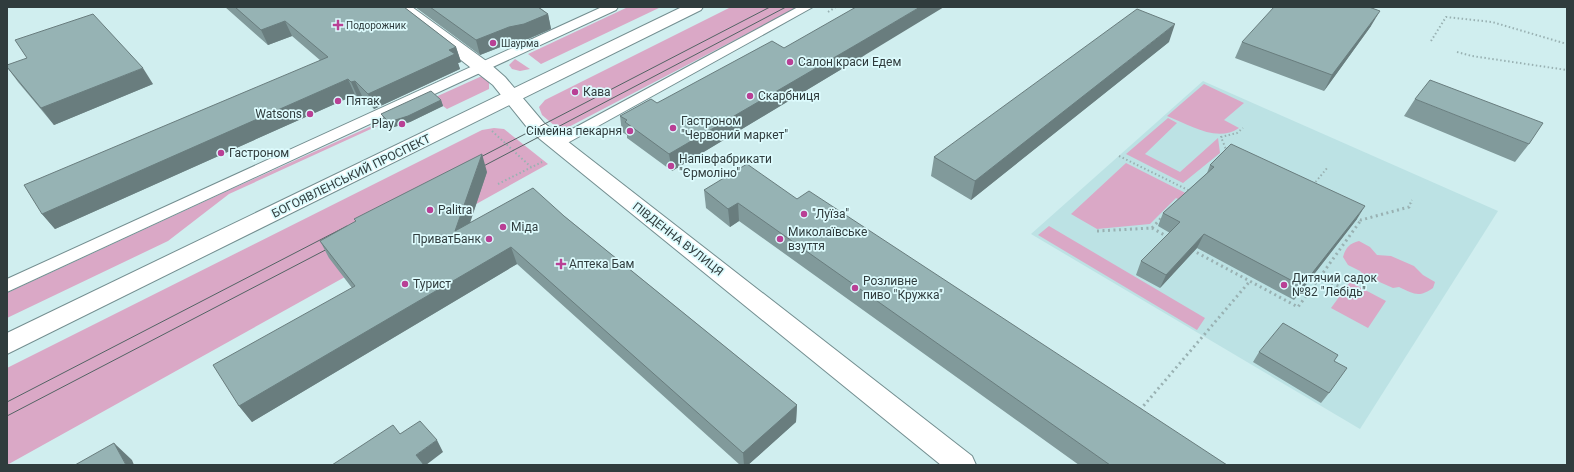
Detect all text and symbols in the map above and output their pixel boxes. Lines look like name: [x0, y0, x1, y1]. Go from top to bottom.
marker: Подорожник: [333, 20, 343, 30]
place label: Подорожник: [346, 20, 407, 31]
marker: Шаурма: [488, 38, 498, 48]
place label: Шаурма: [501, 38, 539, 49]
place label: Салон краси Едем: [798, 55, 901, 69]
marker: Салон краси Едем: [785, 57, 795, 67]
place label: Кава: [583, 85, 611, 99]
marker: Кава: [570, 87, 580, 97]
place label: Скарбниця: [758, 89, 820, 103]
marker: Скарбниця: [745, 91, 755, 101]
place label: Пятак: [346, 94, 380, 108]
marker: Пятак: [333, 96, 343, 106]
place label: Watsons: [255, 107, 302, 121]
marker: Watsons: [305, 109, 315, 119]
place label: Гастроном "Червоний маркет": [681, 114, 788, 142]
place label: Play: [371, 117, 394, 131]
marker: Play: [397, 119, 407, 129]
marker: Гастроном "Червоний маркет": [668, 123, 678, 133]
place label: Сімейна пекарня: [526, 124, 622, 138]
marker: Сімейна пекарня: [625, 126, 635, 136]
street label: БОГОЯВЛЕНСЬКИЙ ПРОСПЕКТ: [269, 130, 433, 221]
place label: Гастроном: [229, 146, 289, 160]
marker: Гастроном: [216, 148, 226, 158]
place label: Напівфабрикати "Єрмоліно": [679, 152, 772, 180]
marker: Напівфабрикати "Єрмоліно": [666, 161, 676, 171]
street label: ПІВДЕННА ВУЛИЦЯ: [630, 199, 726, 279]
place label: Palitra: [438, 203, 472, 217]
marker: Palitra: [425, 205, 435, 215]
place label: "Луїза": [812, 207, 849, 221]
marker: "Луїза": [799, 209, 809, 219]
place label: Міда: [511, 220, 538, 234]
marker: Міда: [498, 222, 508, 232]
place label: Миколаївське взуття: [788, 225, 867, 253]
place label: ПриватБанк: [412, 232, 482, 246]
marker: ПриватБанк: [484, 234, 494, 244]
marker: Миколаївське взуття: [775, 234, 785, 244]
place label: Аптека Бам: [569, 257, 634, 271]
marker: Аптека Бам: [556, 259, 566, 269]
place label: Дитячий садок №82 "Лебідь": [1292, 271, 1378, 299]
place label: Розливне пиво "Кружка": [863, 274, 943, 302]
place label: Турист: [413, 277, 451, 291]
marker: Турист: [400, 279, 410, 289]
marker: Дитячий садок №82 "Лебідь": [1279, 280, 1289, 290]
marker: Розливне пиво "Кружка": [850, 283, 860, 293]

